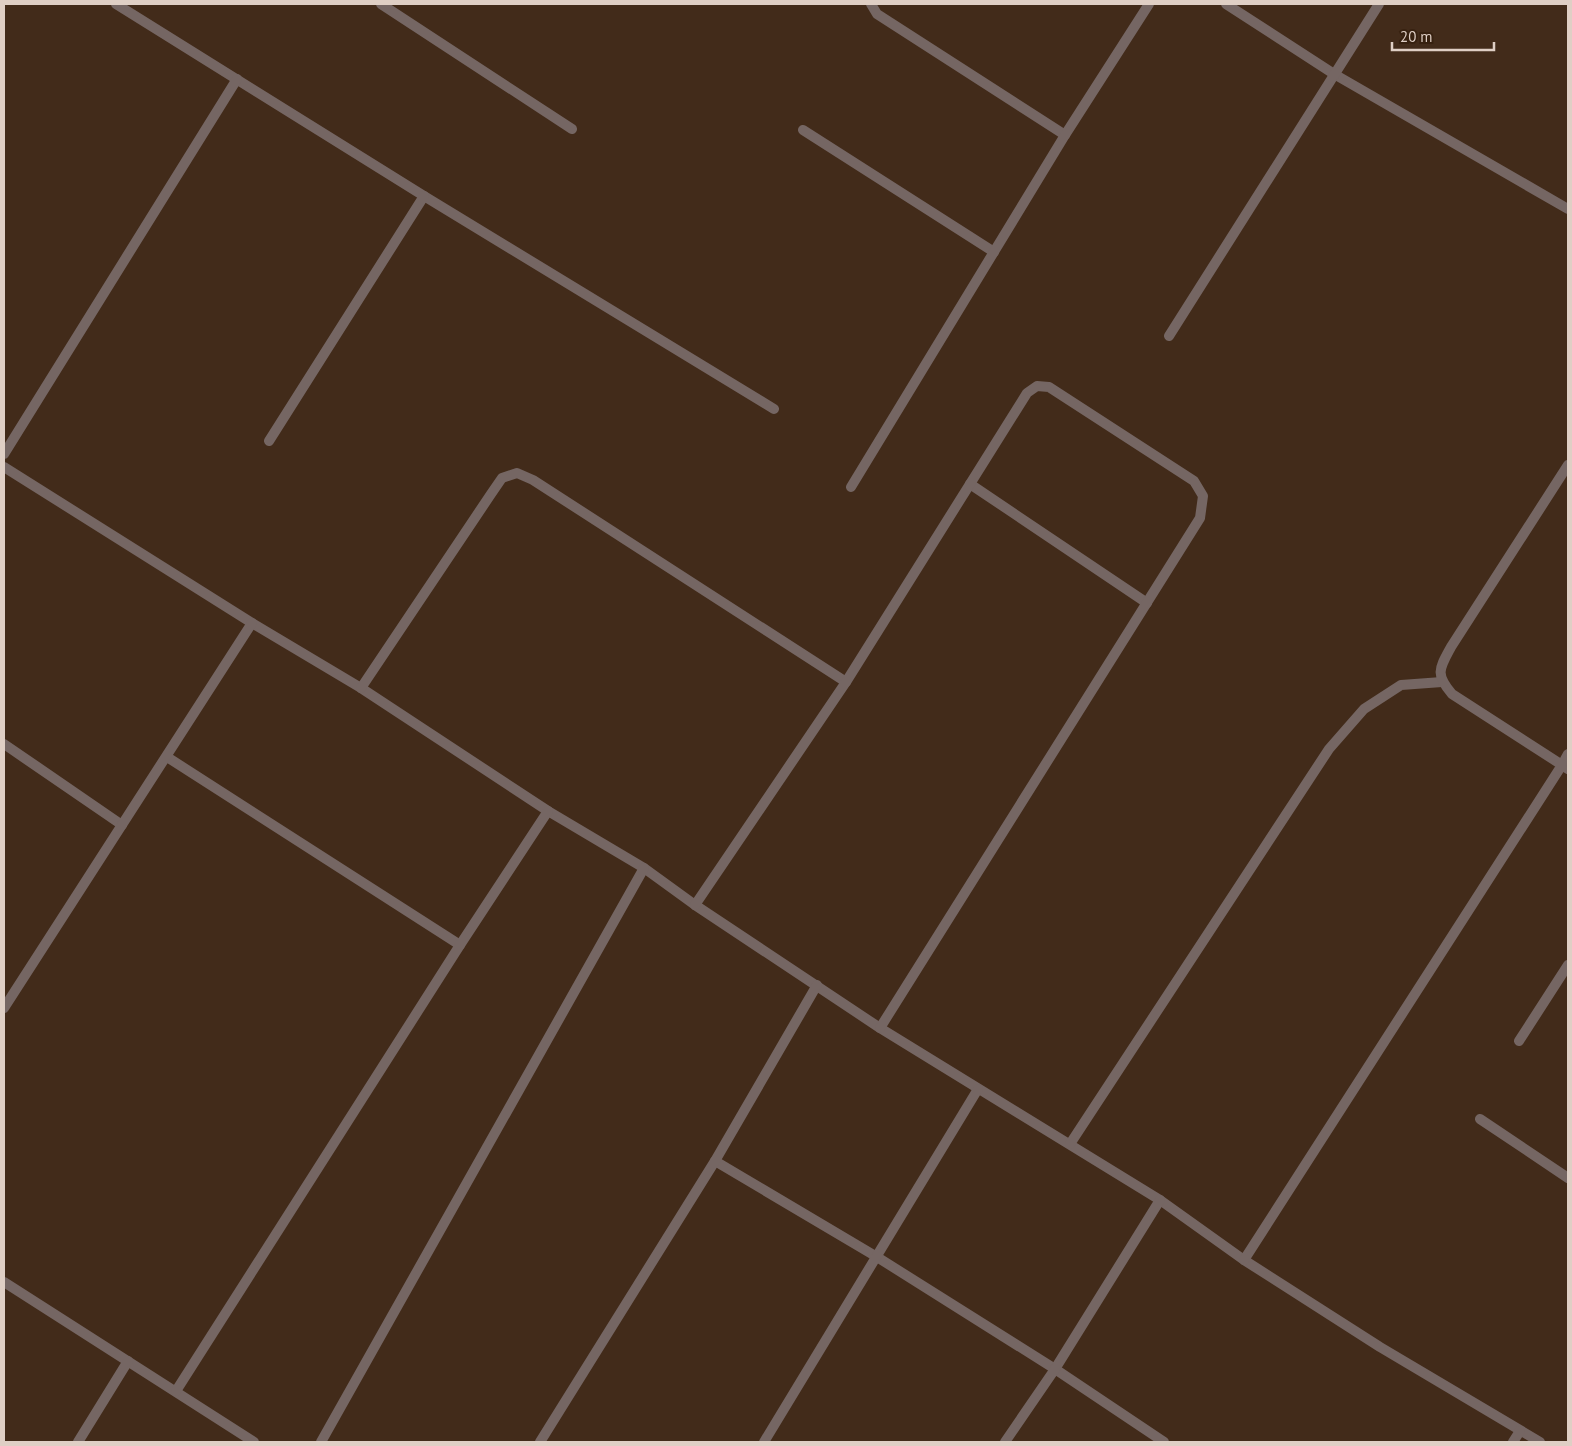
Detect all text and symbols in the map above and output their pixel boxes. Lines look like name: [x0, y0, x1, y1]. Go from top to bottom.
scale bar: [1392, 20, 1494, 52]
text: 20 m: [1400, 27, 1433, 46]

